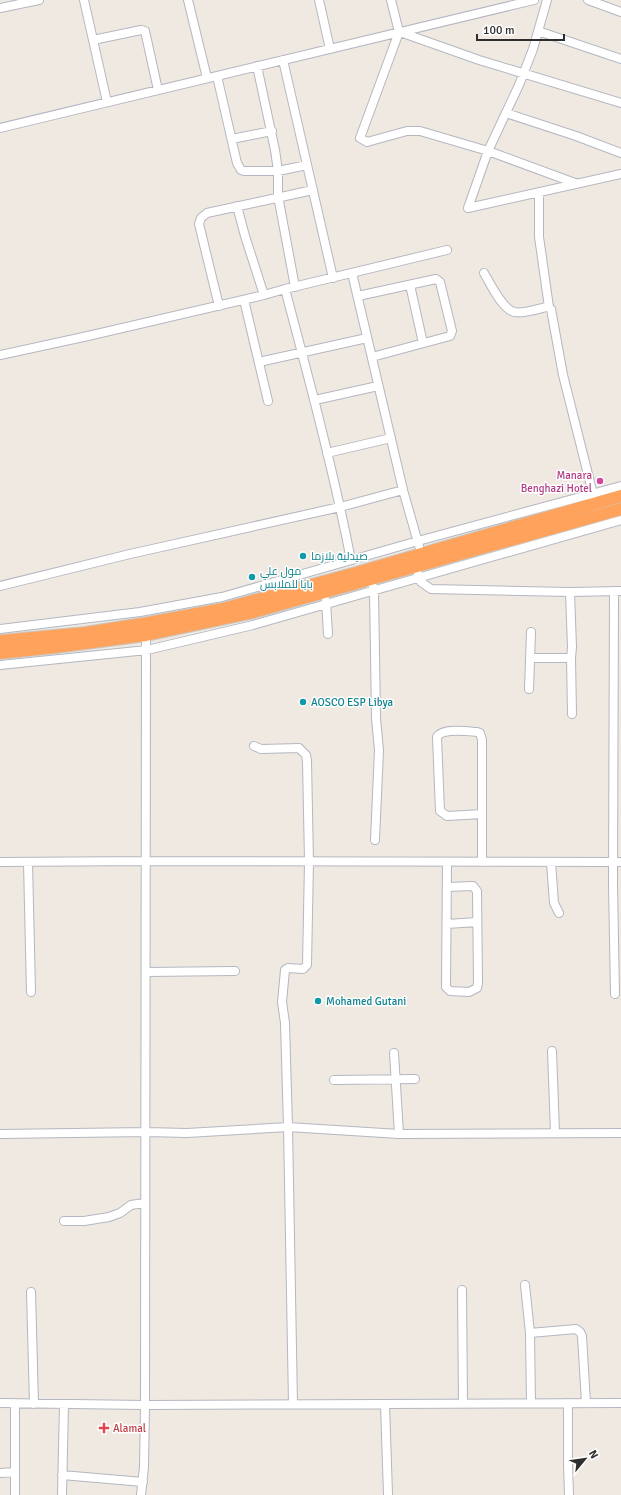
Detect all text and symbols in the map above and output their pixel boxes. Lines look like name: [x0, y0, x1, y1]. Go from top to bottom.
scale bar: [477, 16, 564, 42]
text: 100 m: [483, 23, 515, 38]
place label: Manara Benghazi Hotel: [521, 469, 592, 495]
marker: Manara Benghazi Hotel: [595, 476, 605, 486]
place label: صيدلية بلازما: [311, 550, 368, 563]
marker: صيدلية بلازما: [298, 551, 308, 561]
place label: مول علي بابا للملابس: [260, 565, 313, 591]
marker: مول علي بابا للملابس: [247, 572, 257, 582]
place label: AOSCO ESP Libya: [311, 696, 393, 709]
marker: AOSCO ESP Libya: [298, 697, 308, 707]
place label: Mohamed Gutani: [326, 995, 406, 1008]
marker: Mohamed Gutani: [313, 996, 323, 1006]
marker: Alamal: [98, 1422, 110, 1434]
place label: Alamal: [113, 1422, 146, 1435]
north arrow: [565, 1439, 605, 1479]
text: N: [586, 1448, 601, 1461]

